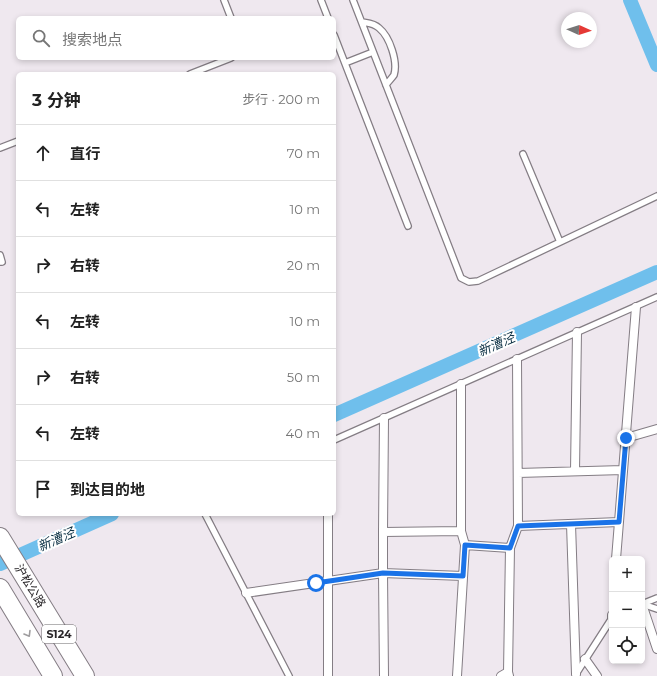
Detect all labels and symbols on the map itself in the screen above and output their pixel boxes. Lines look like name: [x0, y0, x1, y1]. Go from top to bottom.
north arrow: [561, 12, 597, 48]
water label: 新漕泾: [475, 328, 519, 359]
route end: [617, 429, 635, 447]
water label: 新漕泾: [35, 523, 79, 554]
street label: 沪松公路: [12, 561, 49, 610]
route start: [307, 574, 325, 592]
road number: S124: [42, 625, 76, 643]
one-way arrow: [23, 630, 30, 637]

